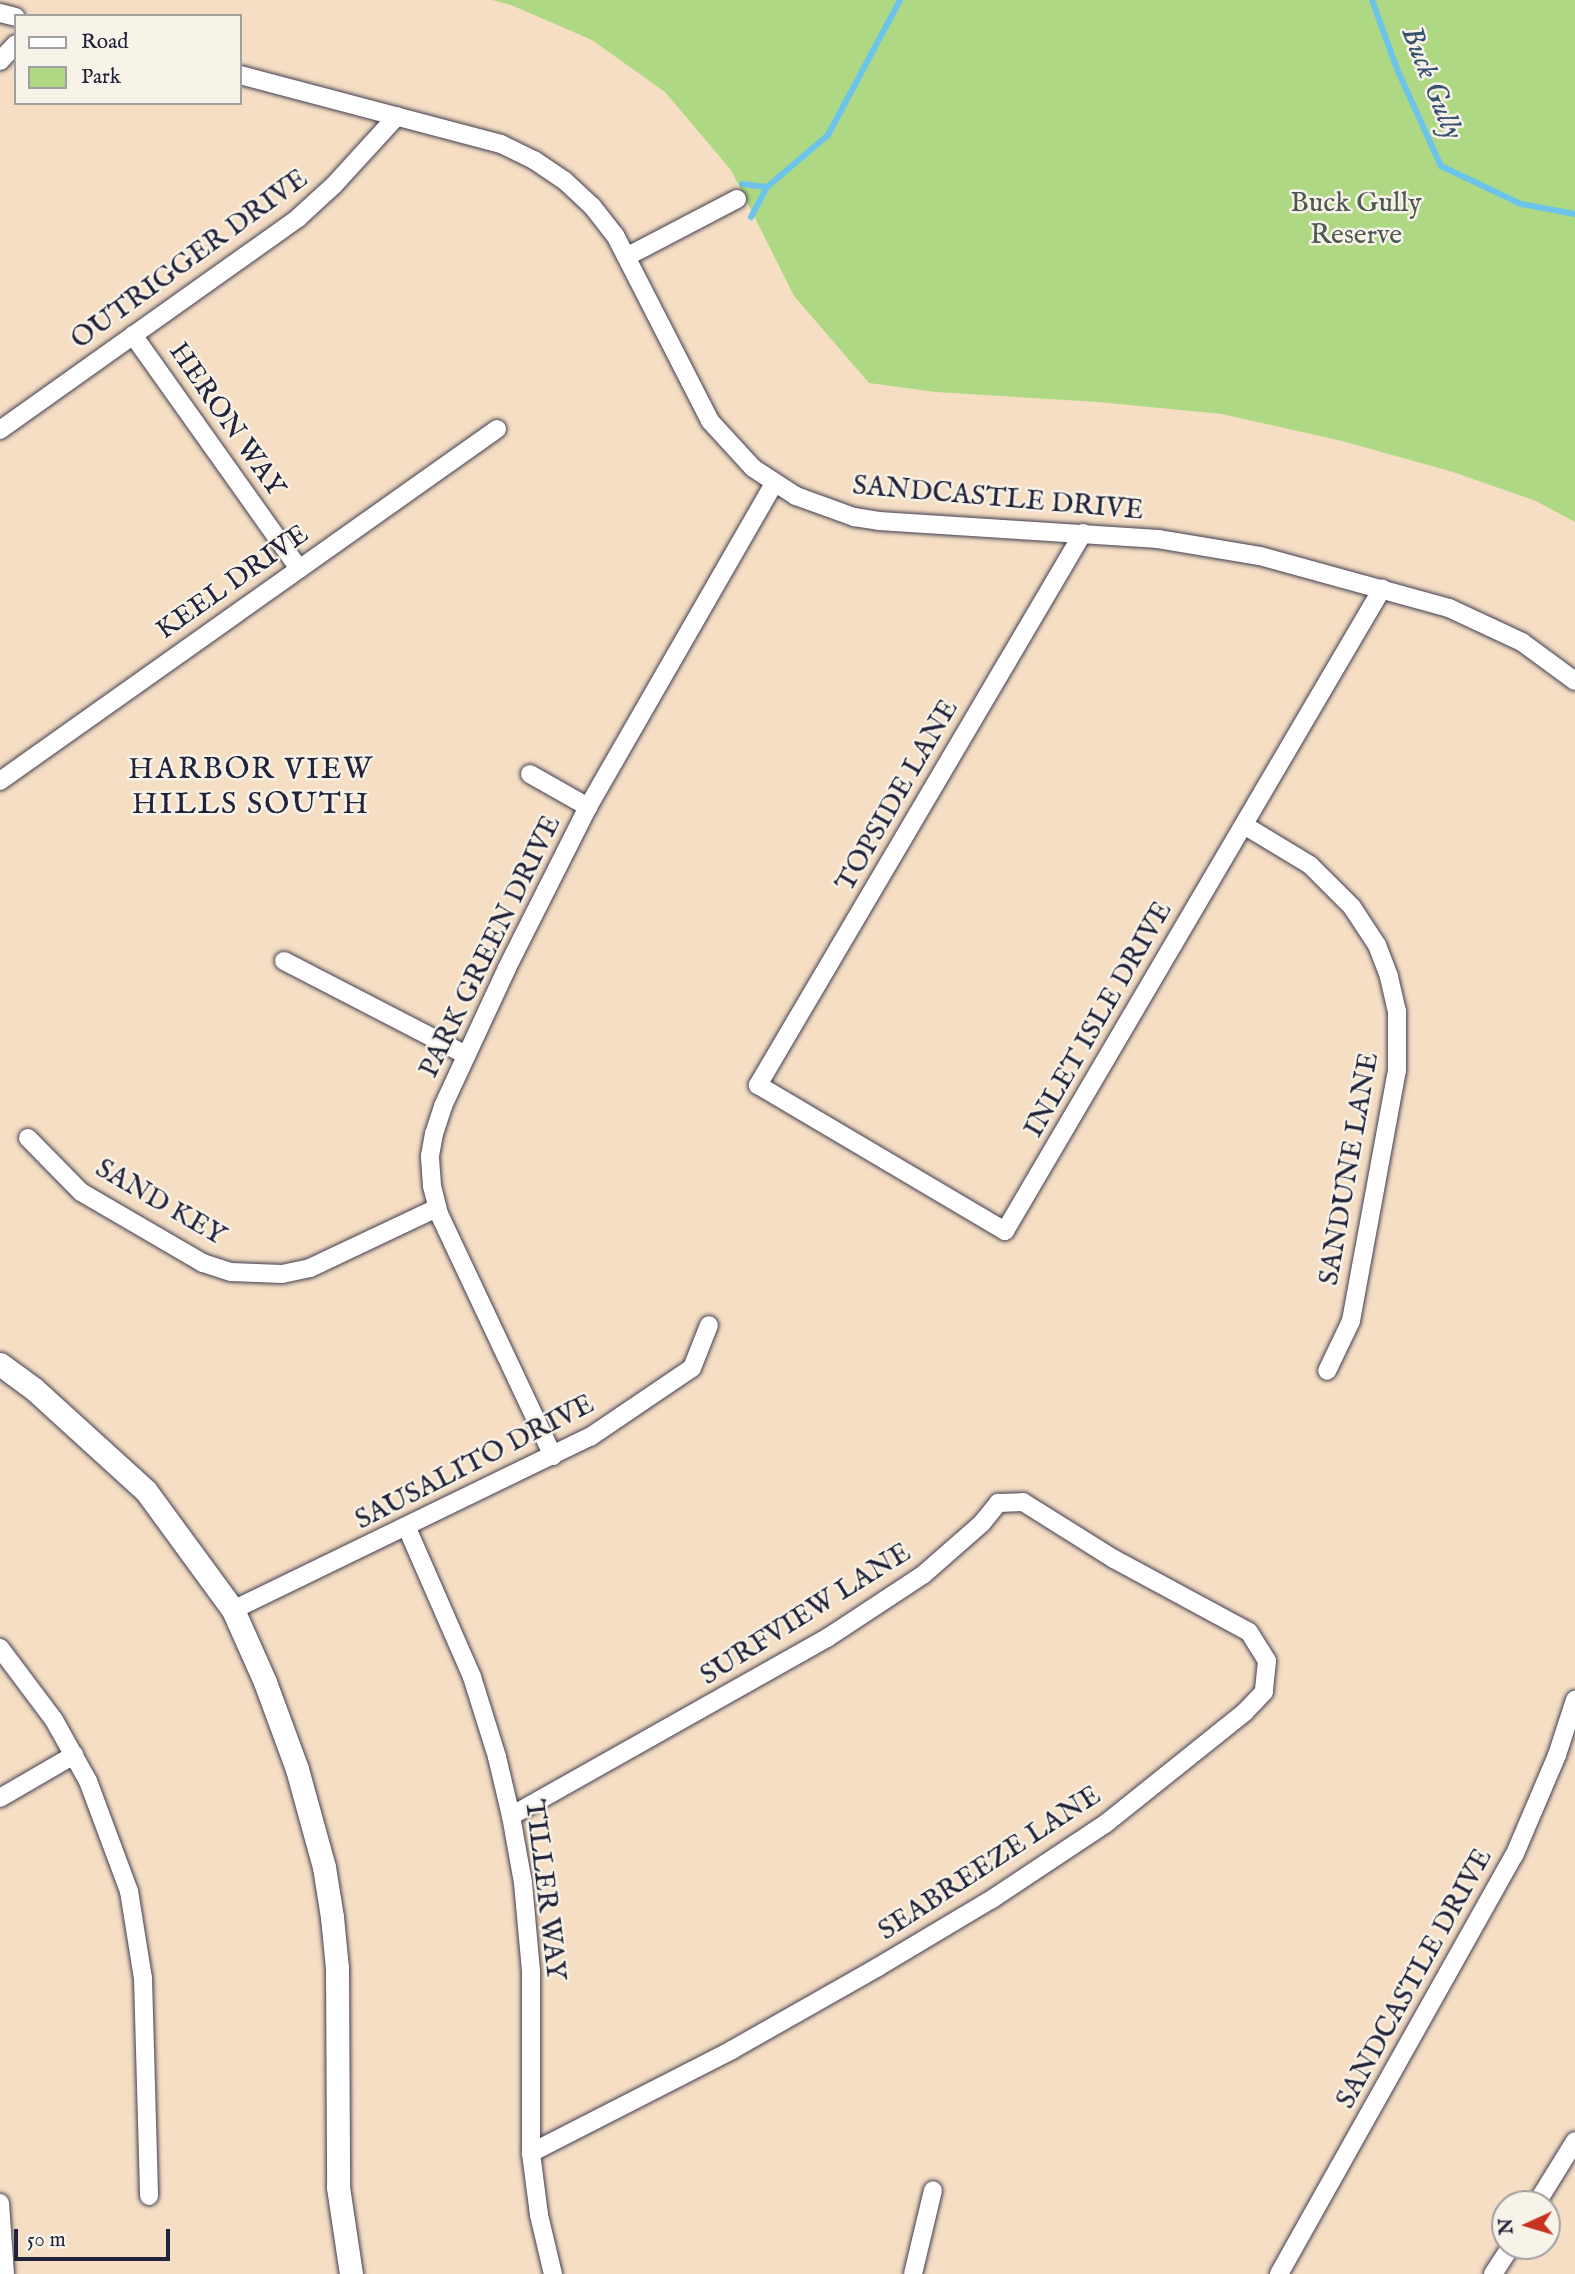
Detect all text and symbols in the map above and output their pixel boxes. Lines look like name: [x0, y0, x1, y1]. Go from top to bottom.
legend: [14, 14, 242, 105]
water label: Buck Gully: [1392, 21, 1470, 145]
text: Road: [81, 29, 128, 56]
text: Park: [81, 64, 121, 91]
street label: OUTRIGGER DRIVE: [65, 163, 315, 357]
park label: Buck Gully Reserve: [1290, 187, 1422, 253]
street label: HERON WAY: [161, 337, 291, 503]
street label: SANDCASTLE DRIVE: [851, 470, 1145, 528]
street label: KEEL DRIVE: [150, 518, 316, 648]
street label: TOPSIDE LANE: [829, 694, 967, 898]
district label: HARBOR VIEW HILLS SOUTH: [129, 752, 373, 822]
street label: PARK GREEN DRIVE: [413, 811, 569, 1083]
street label: INLET ISLE DRIVE: [1018, 896, 1180, 1144]
street label: SANDUNE LANE: [1313, 1050, 1387, 1288]
street label: SAND KEY: [89, 1152, 231, 1254]
street label: SAUSALITO DRIVE: [350, 1388, 600, 1538]
street label: SURFVIEW LANE: [695, 1537, 917, 1693]
street label: SEABREEZE LANE: [872, 1780, 1108, 1948]
street label: TILLER WAY: [516, 1798, 572, 1982]
street label: SANDCASTLE DRIVE: [1330, 1843, 1500, 2115]
north arrow: [1491, 2190, 1561, 2260]
scale bar: [18, 2214, 173, 2258]
text: N: [1495, 2217, 1520, 2235]
text: 50 m: [27, 2227, 66, 2254]

